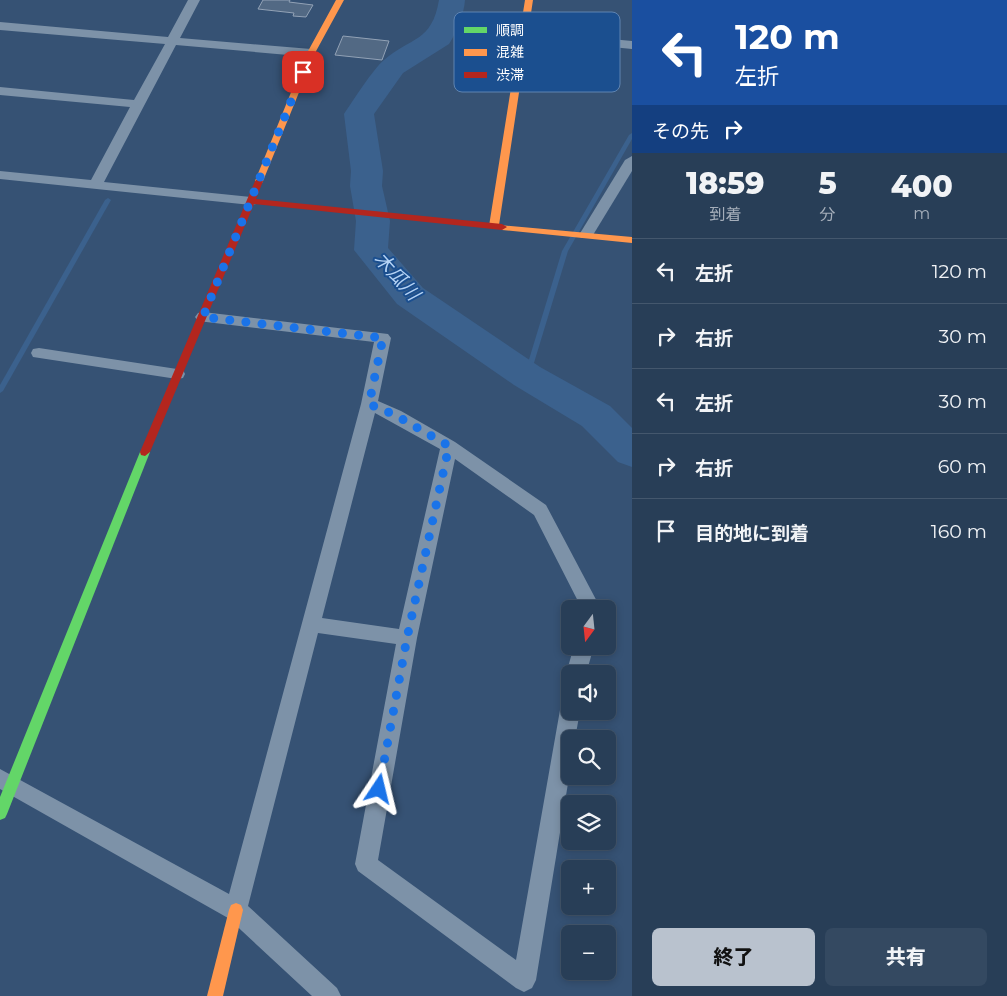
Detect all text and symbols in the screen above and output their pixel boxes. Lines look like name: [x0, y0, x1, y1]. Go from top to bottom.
legend: [454, 12, 620, 92]
text: 120 m: [735, 15, 840, 58]
icon: left: [652, 20, 717, 85]
text: 順調: [496, 21, 524, 39]
text: 混雑: [496, 43, 524, 61]
pin: [282, 51, 324, 93]
icon: arrive: [289, 58, 317, 86]
text: 左折: [735, 63, 779, 90]
text: 渋滞: [496, 66, 524, 84]
icon: right: [719, 115, 747, 143]
text: その先: [652, 120, 709, 143]
text: 18:59: [686, 165, 764, 202]
text: 5: [819, 165, 837, 202]
text: 400: [891, 168, 953, 205]
text: m: [913, 204, 930, 223]
text: 到着: [709, 205, 741, 224]
text: 分: [820, 205, 836, 224]
water label: 木瓜川: [369, 247, 426, 306]
icon: left: [652, 257, 680, 285]
text: 120 m: [932, 260, 987, 283]
text: 左折: [695, 262, 733, 285]
icon: right: [652, 322, 680, 350]
text: 30 m: [939, 325, 987, 348]
text: 右折: [695, 327, 733, 350]
icon: left: [652, 387, 680, 415]
text: 30 m: [939, 390, 987, 413]
text: 左折: [695, 392, 733, 415]
icon: right: [652, 452, 680, 480]
text: 60 m: [938, 455, 987, 478]
text: 右折: [695, 457, 733, 480]
icon: arrive: [652, 517, 680, 545]
text: 160 m: [931, 520, 987, 543]
text: 目的地に到着: [695, 522, 809, 545]
north arrow: [561, 600, 616, 655]
map controls: [561, 600, 616, 980]
button: sound: [561, 665, 616, 720]
button: search: [561, 730, 616, 785]
position arrow: [352, 762, 404, 814]
button: layers: [561, 795, 616, 850]
button: +: [561, 860, 616, 915]
button: −: [561, 925, 616, 980]
button: 終了: [652, 928, 815, 986]
button: 共有: [825, 928, 987, 986]

